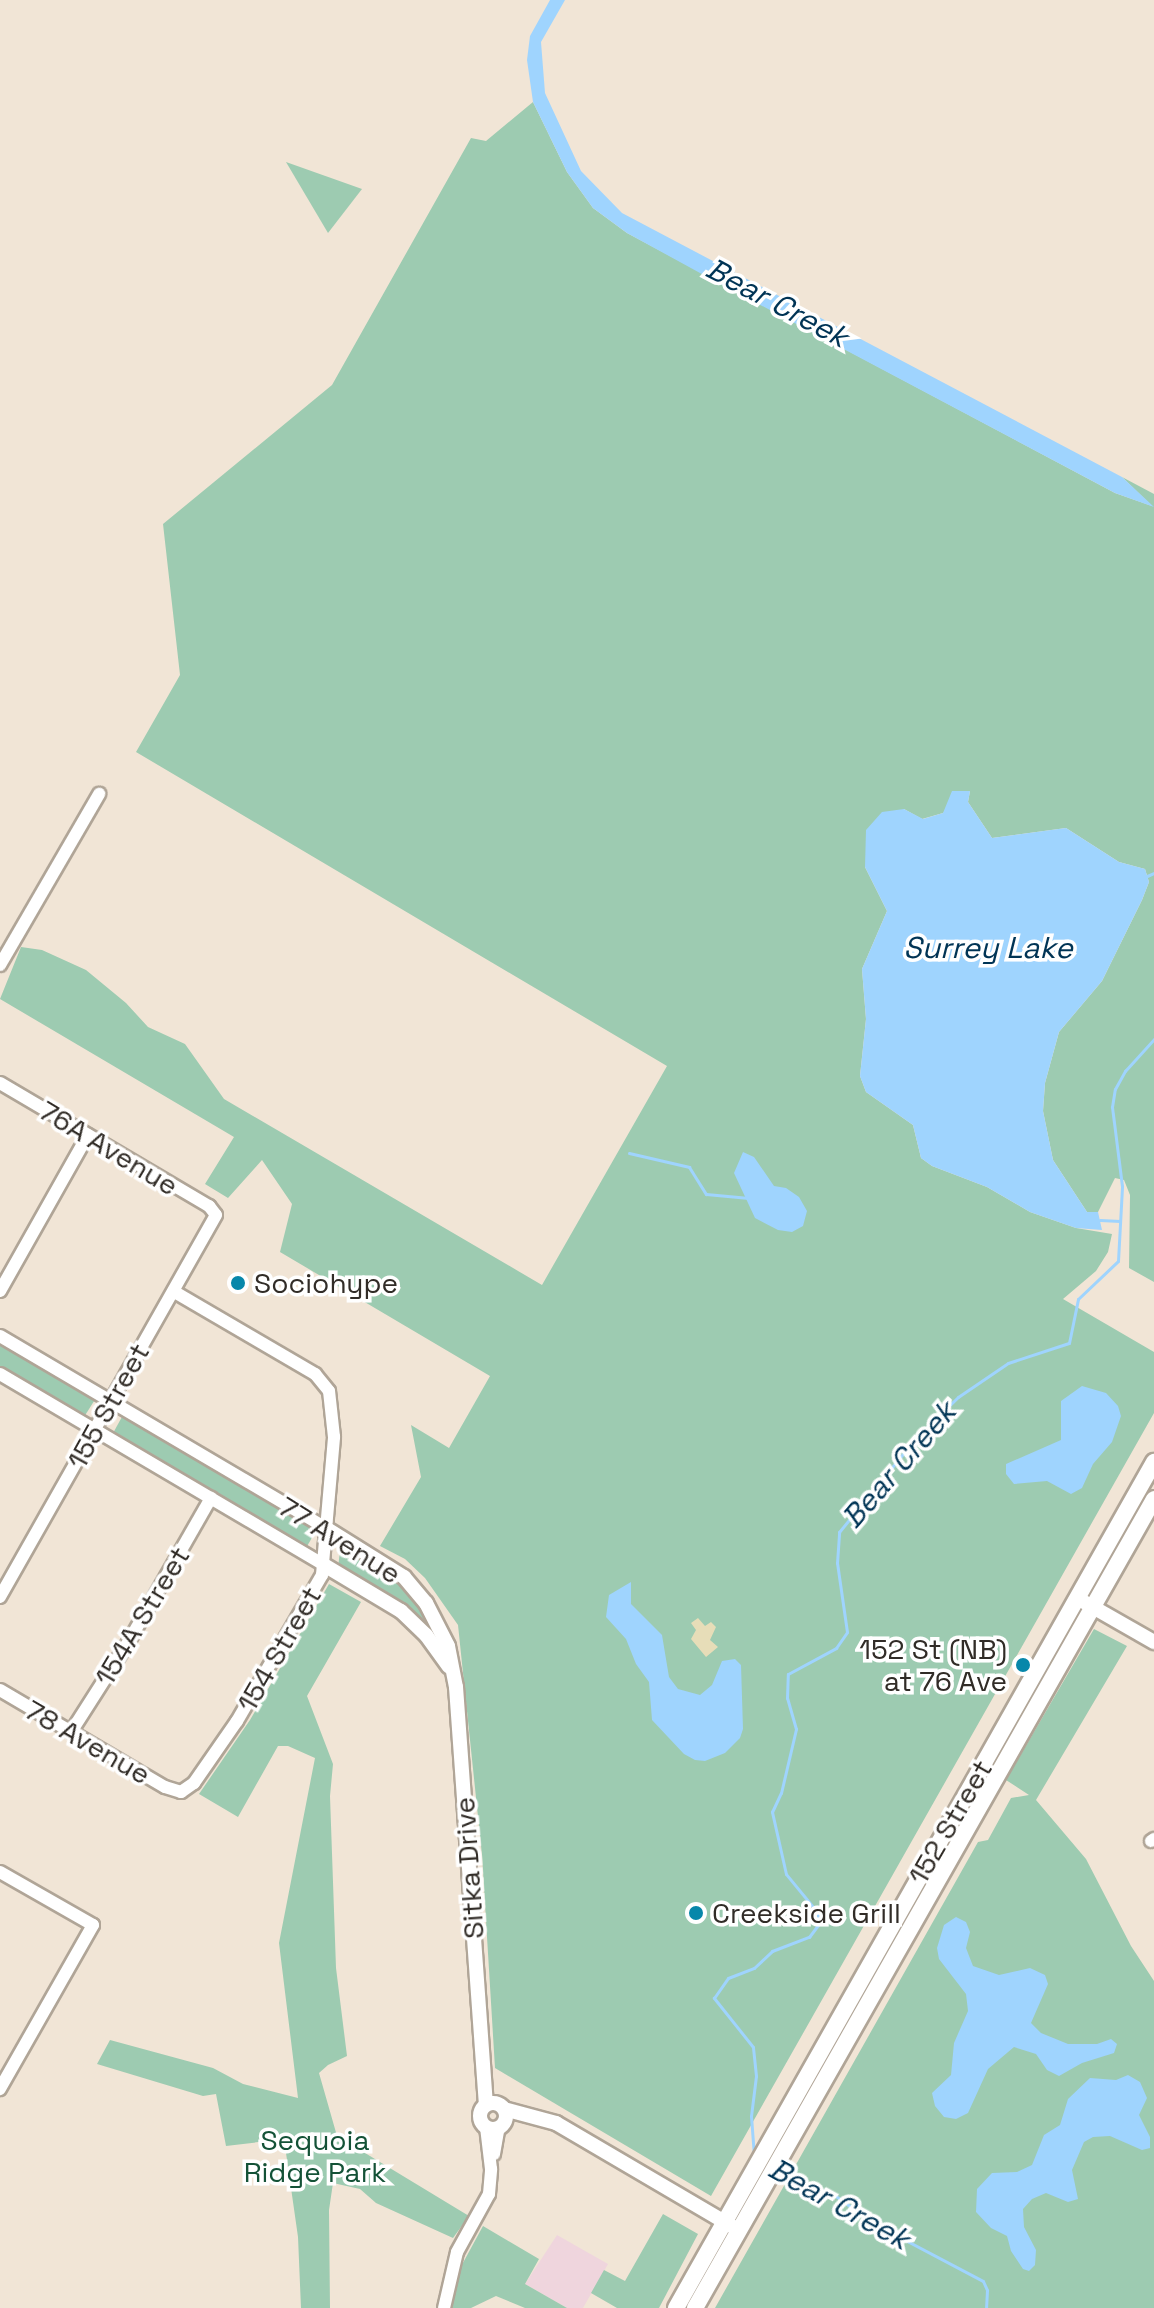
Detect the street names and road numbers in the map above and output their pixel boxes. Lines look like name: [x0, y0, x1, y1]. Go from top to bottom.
street label: 76A Avenue: [33, 1093, 185, 1203]
street label: 155 Street: [60, 1337, 156, 1475]
street label: 77 Avenue: [273, 1489, 407, 1591]
street label: 154A Street: [87, 1540, 197, 1692]
street label: 154 Street: [230, 1581, 328, 1717]
street label: 78 Avenue: [19, 1693, 157, 1791]
street label: 152 Street: [901, 1754, 999, 1890]
street label: Sitka Drive: [447, 1796, 491, 1940]

